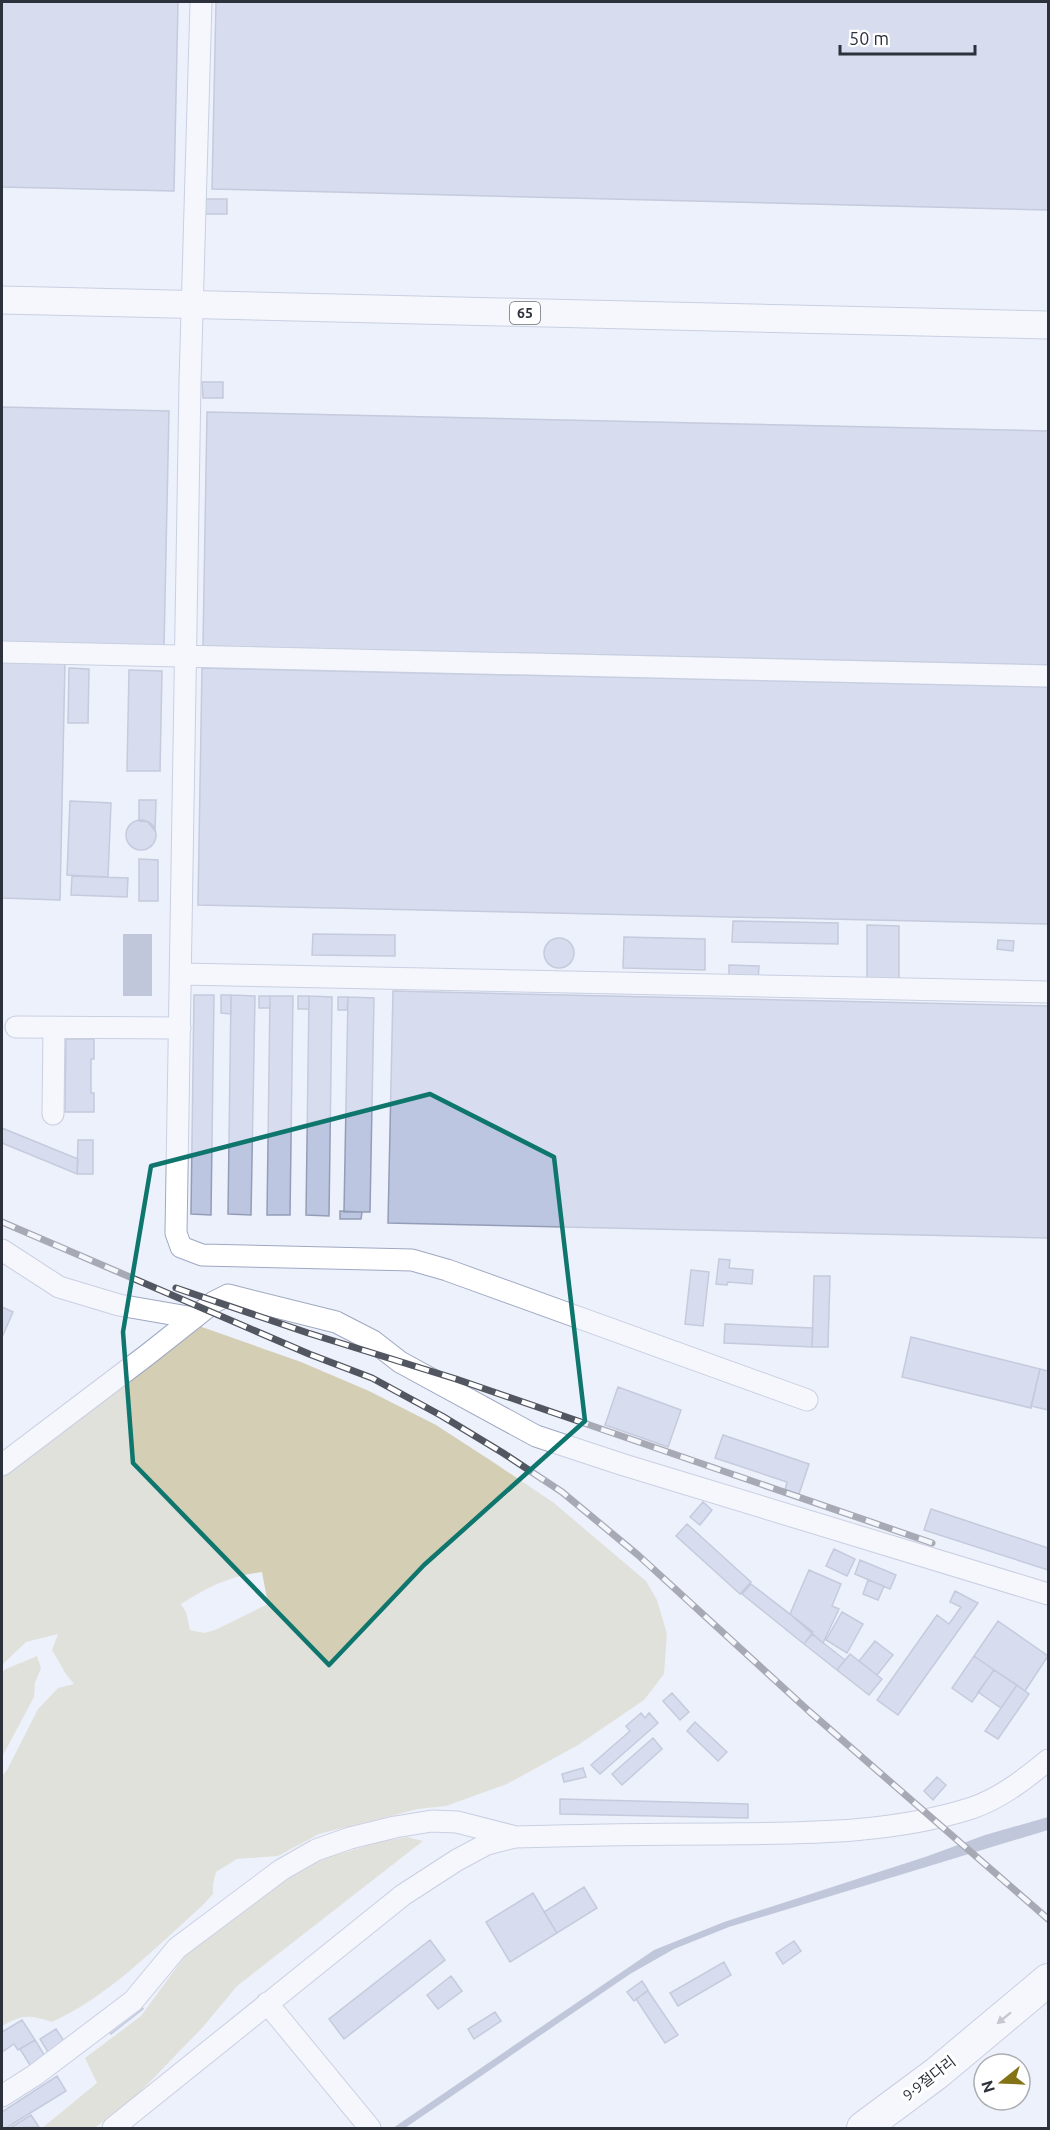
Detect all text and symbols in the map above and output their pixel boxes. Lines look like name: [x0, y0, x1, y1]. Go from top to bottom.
scale bar: [840, 18, 975, 56]
text: 50 m: [849, 28, 889, 48]
road number: 65: [510, 302, 540, 324]
one-way arrow: [996, 2011, 1012, 2024]
street label: 9·9절다리: [899, 2052, 959, 2104]
north arrow: [972, 2052, 1032, 2112]
text: N: [977, 2078, 998, 2095]

